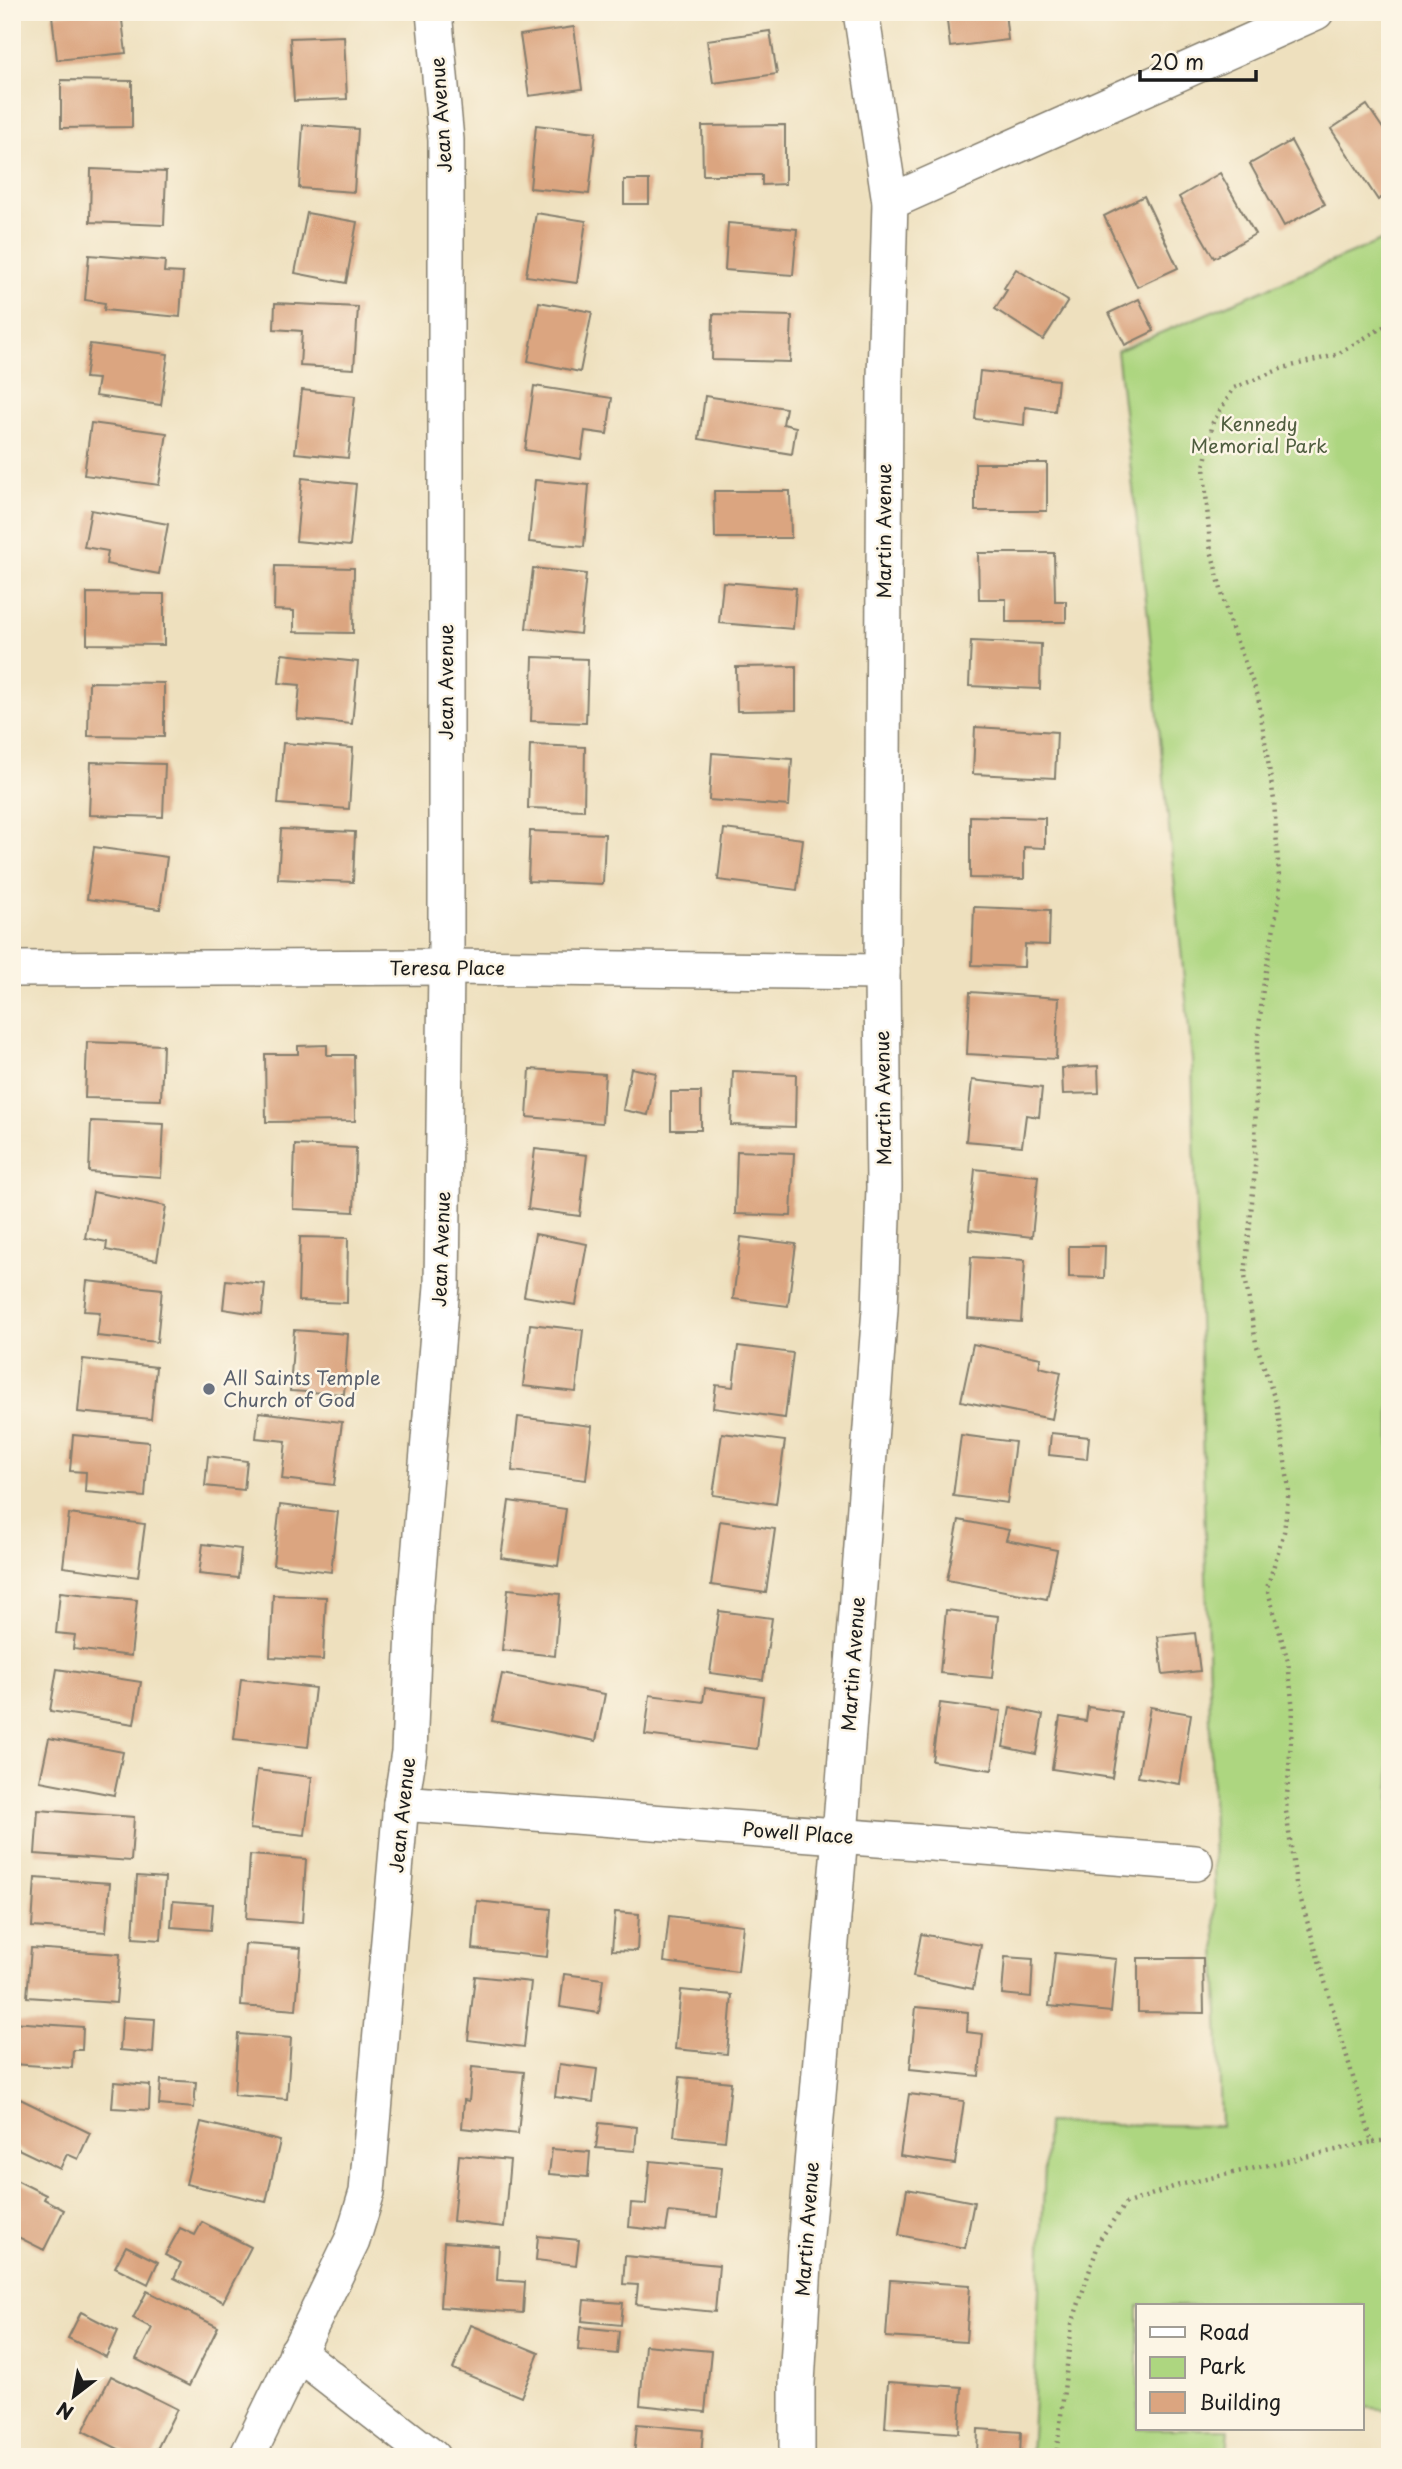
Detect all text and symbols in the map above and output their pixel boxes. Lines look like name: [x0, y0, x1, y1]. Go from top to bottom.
scale bar: [1140, 38, 1255, 82]
text: 20 m: [1150, 45, 1204, 77]
street label: Jean Avenue: [422, 56, 458, 174]
park label: Kennedy Memorial Park: [1191, 409, 1328, 459]
street label: Martin Avenue: [869, 463, 897, 599]
street label: Jean Avenue: [431, 624, 459, 740]
street label: Teresa Place: [389, 953, 505, 981]
street label: Martin Avenue: [867, 1030, 897, 1166]
street label: Jean Avenue: [424, 1191, 456, 1307]
place label: All Saints Temple Church of God: [223, 1363, 381, 1413]
marker: All Saints Temple Church of God: [201, 1381, 217, 1397]
street label: Martin Avenue: [833, 1596, 871, 1732]
street label: Jean Avenue: [381, 1756, 421, 1874]
street label: Powell Place: [742, 1814, 855, 1850]
street label: Martin Avenue: [787, 2161, 825, 2297]
legend: [1136, 2304, 1364, 2430]
text: Road: [1199, 2315, 1250, 2347]
text: Park: [1199, 2349, 1246, 2381]
north arrow: [38, 2360, 108, 2430]
text: Building: [1199, 2385, 1281, 2417]
text: N: [51, 2396, 78, 2427]

